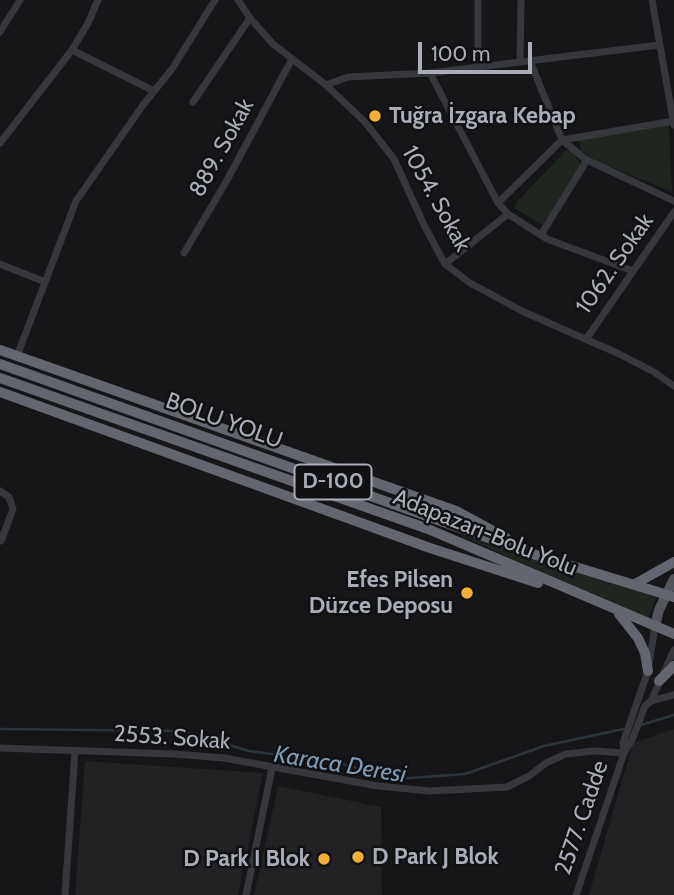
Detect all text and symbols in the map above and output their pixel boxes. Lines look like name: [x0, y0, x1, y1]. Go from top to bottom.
scale bar: [422, 28, 536, 72]
text: 100 m: [431, 41, 490, 66]
street label: 889. Sokak: [184, 94, 260, 202]
place label: Tuğra İzgara Kebap: [389, 102, 576, 130]
marker: Tuğra İzgara Kebap: [367, 108, 383, 124]
street label: 1054. Sokak: [396, 141, 476, 257]
street label: 1062. Sokak: [570, 208, 660, 320]
street label: BOLU YOLU: [162, 387, 286, 455]
road number: D-100: [294, 464, 372, 500]
street label: Adapazarı-Bolu Yolu: [389, 484, 581, 582]
place label: Efes Pilsen Düzce Deposu: [309, 566, 453, 620]
marker: Efes Pilsen Düzce Deposu: [459, 585, 475, 601]
street label: 2553. Sokak: [113, 720, 231, 756]
water label: Karaca Deresi: [272, 740, 408, 790]
street label: 2577. Cadde: [550, 757, 614, 879]
place label: D Park J Blok: [372, 843, 499, 871]
place label: D Park I Blok: [183, 845, 310, 873]
marker: D Park J Blok: [350, 849, 366, 865]
marker: D Park I Blok: [316, 851, 332, 867]

